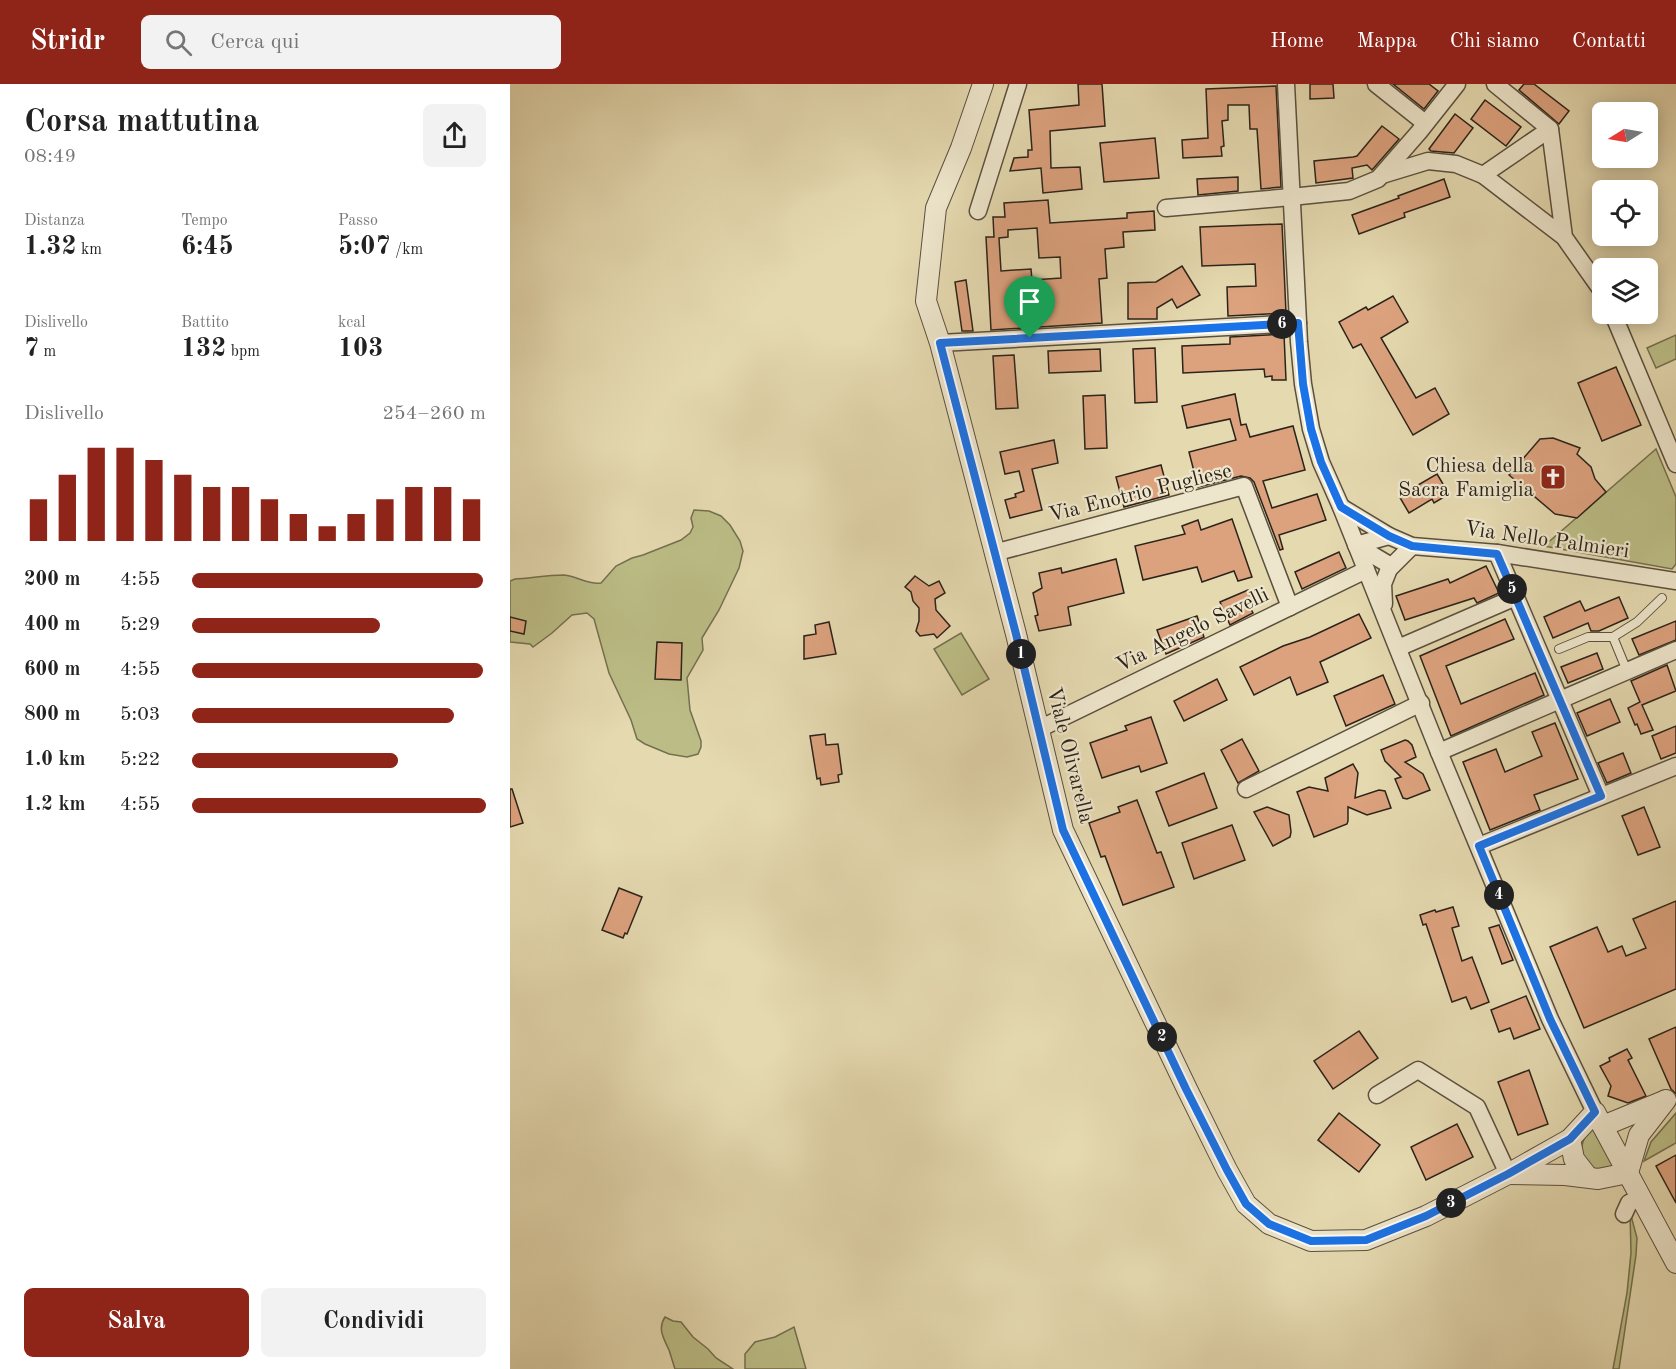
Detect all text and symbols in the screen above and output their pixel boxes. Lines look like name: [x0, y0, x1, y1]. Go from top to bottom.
search box: [141, 15, 561, 69]
icon: search: [162, 26, 195, 59]
text: Stridr: [30, 28, 105, 56]
text: Cerca qui: [210, 31, 299, 53]
text: Home: [1270, 31, 1324, 52]
text: Mappa: [1357, 31, 1417, 52]
text: Chi siamo: [1450, 31, 1539, 52]
text: Contatti: [1572, 31, 1646, 52]
north arrow: [1592, 102, 1658, 168]
map controls: [1592, 102, 1658, 324]
button: share: [423, 104, 486, 167]
text: Corsa mattutina: [24, 106, 259, 139]
text: 08:49: [24, 147, 76, 167]
button: locate: [1592, 180, 1658, 246]
text: Distanza: [24, 213, 85, 229]
text: Tempo: [181, 213, 228, 229]
text: Passo: [338, 213, 378, 229]
text: 1.32: [24, 234, 77, 260]
text: 6:45: [181, 234, 234, 260]
text: 5:07: [338, 234, 391, 260]
text: km: [77, 242, 102, 258]
text: /km: [391, 242, 423, 258]
button: layers: [1592, 258, 1658, 324]
pin: [1004, 276, 1055, 338]
icon: arrive: [1013, 285, 1046, 318]
pin: 6: [1267, 309, 1297, 339]
text: Dislivello: [24, 315, 88, 331]
text: Battito: [181, 315, 229, 331]
text: kcal: [338, 315, 366, 331]
text: 6: [1277, 316, 1287, 332]
text: 7: [24, 336, 39, 362]
text: 132: [181, 336, 226, 362]
text: 103: [338, 336, 383, 362]
text: m: [39, 344, 56, 360]
text: bpm: [226, 344, 260, 360]
text: Dislivello: [24, 404, 104, 424]
text: 254–260 m: [383, 404, 486, 424]
place label: Chiesa della Sacra Famiglia: [1398, 456, 1534, 501]
street label: Via Enotrio Pugliese: [1047, 461, 1234, 526]
church icon: Chiesa della Sacra Famiglia: [1538, 462, 1568, 492]
street label: Via Nello Palmieri: [1463, 519, 1631, 562]
text: 200 m: [24, 570, 80, 590]
text: 4:55: [120, 570, 160, 590]
pin: 5: [1497, 574, 1527, 604]
text: 5: [1507, 581, 1517, 597]
street label: Via Angelo Savelli: [1113, 584, 1272, 676]
text: 400 m: [24, 615, 80, 635]
text: 5:29: [120, 615, 160, 635]
pin: 1: [1006, 639, 1036, 669]
text: 1: [1016, 646, 1026, 662]
text: 600 m: [24, 660, 80, 680]
text: 4:55: [120, 660, 160, 680]
street label: Viale Olivarella: [1042, 685, 1097, 826]
text: 800 m: [24, 705, 80, 725]
text: 5:03: [120, 705, 160, 725]
text: 1.0 km: [24, 750, 86, 770]
text: 5:22: [120, 750, 160, 770]
text: 1.2 km: [24, 795, 86, 815]
text: 4:55: [120, 795, 160, 815]
pin: 4: [1484, 880, 1514, 910]
text: 4: [1494, 887, 1504, 903]
pin: 2: [1147, 1022, 1177, 1052]
text: 2: [1157, 1029, 1167, 1045]
pin: 3: [1436, 1188, 1466, 1218]
text: 3: [1446, 1195, 1456, 1211]
button: Salva: [24, 1288, 249, 1357]
button: Condividi: [261, 1288, 486, 1357]

